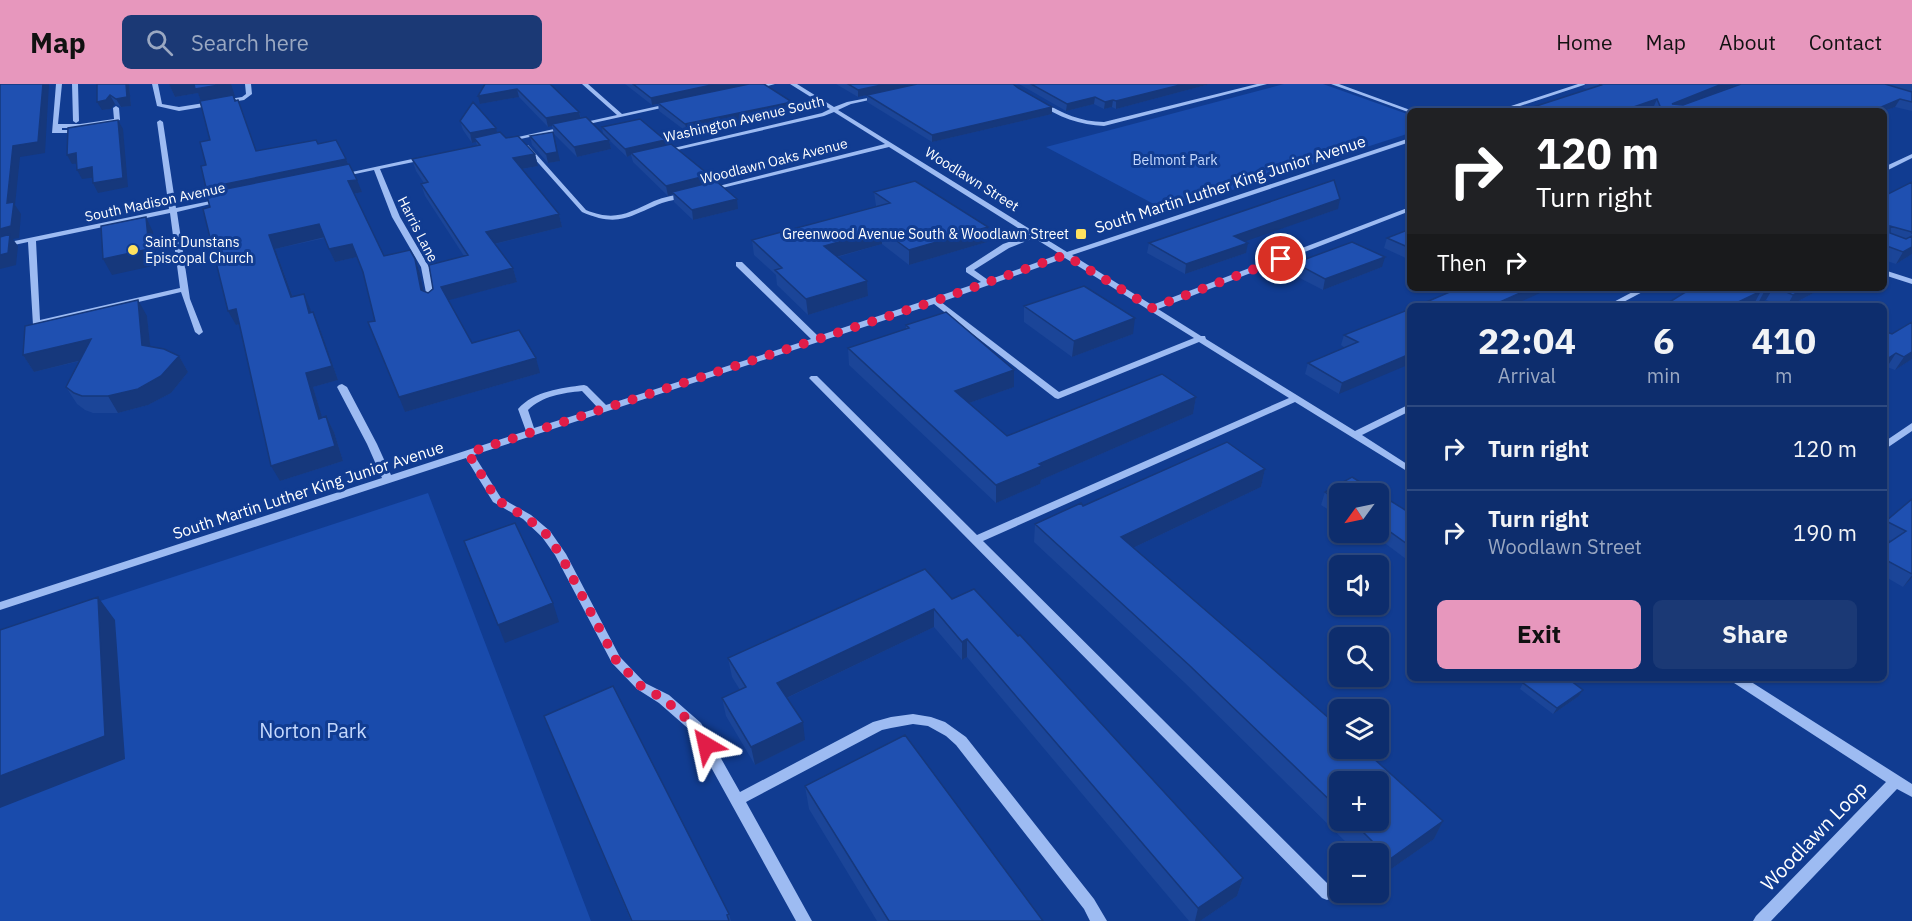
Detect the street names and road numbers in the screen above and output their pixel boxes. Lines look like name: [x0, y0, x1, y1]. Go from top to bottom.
street label: Washington Avenue South: [662, 92, 826, 146]
street label: South Martin Luther King Junior Avenue: [1092, 131, 1368, 237]
street label: Woodlawn Oaks Avenue: [699, 134, 850, 188]
street label: Woodlawn Street: [922, 143, 1023, 215]
street label: South Madison Avenue: [83, 178, 227, 226]
street label: Harris Lane: [394, 193, 442, 265]
street label: South Martin Luther King Junior Avenue: [170, 437, 446, 543]
street label: Woodlawn Loop: [1754, 775, 1873, 896]

